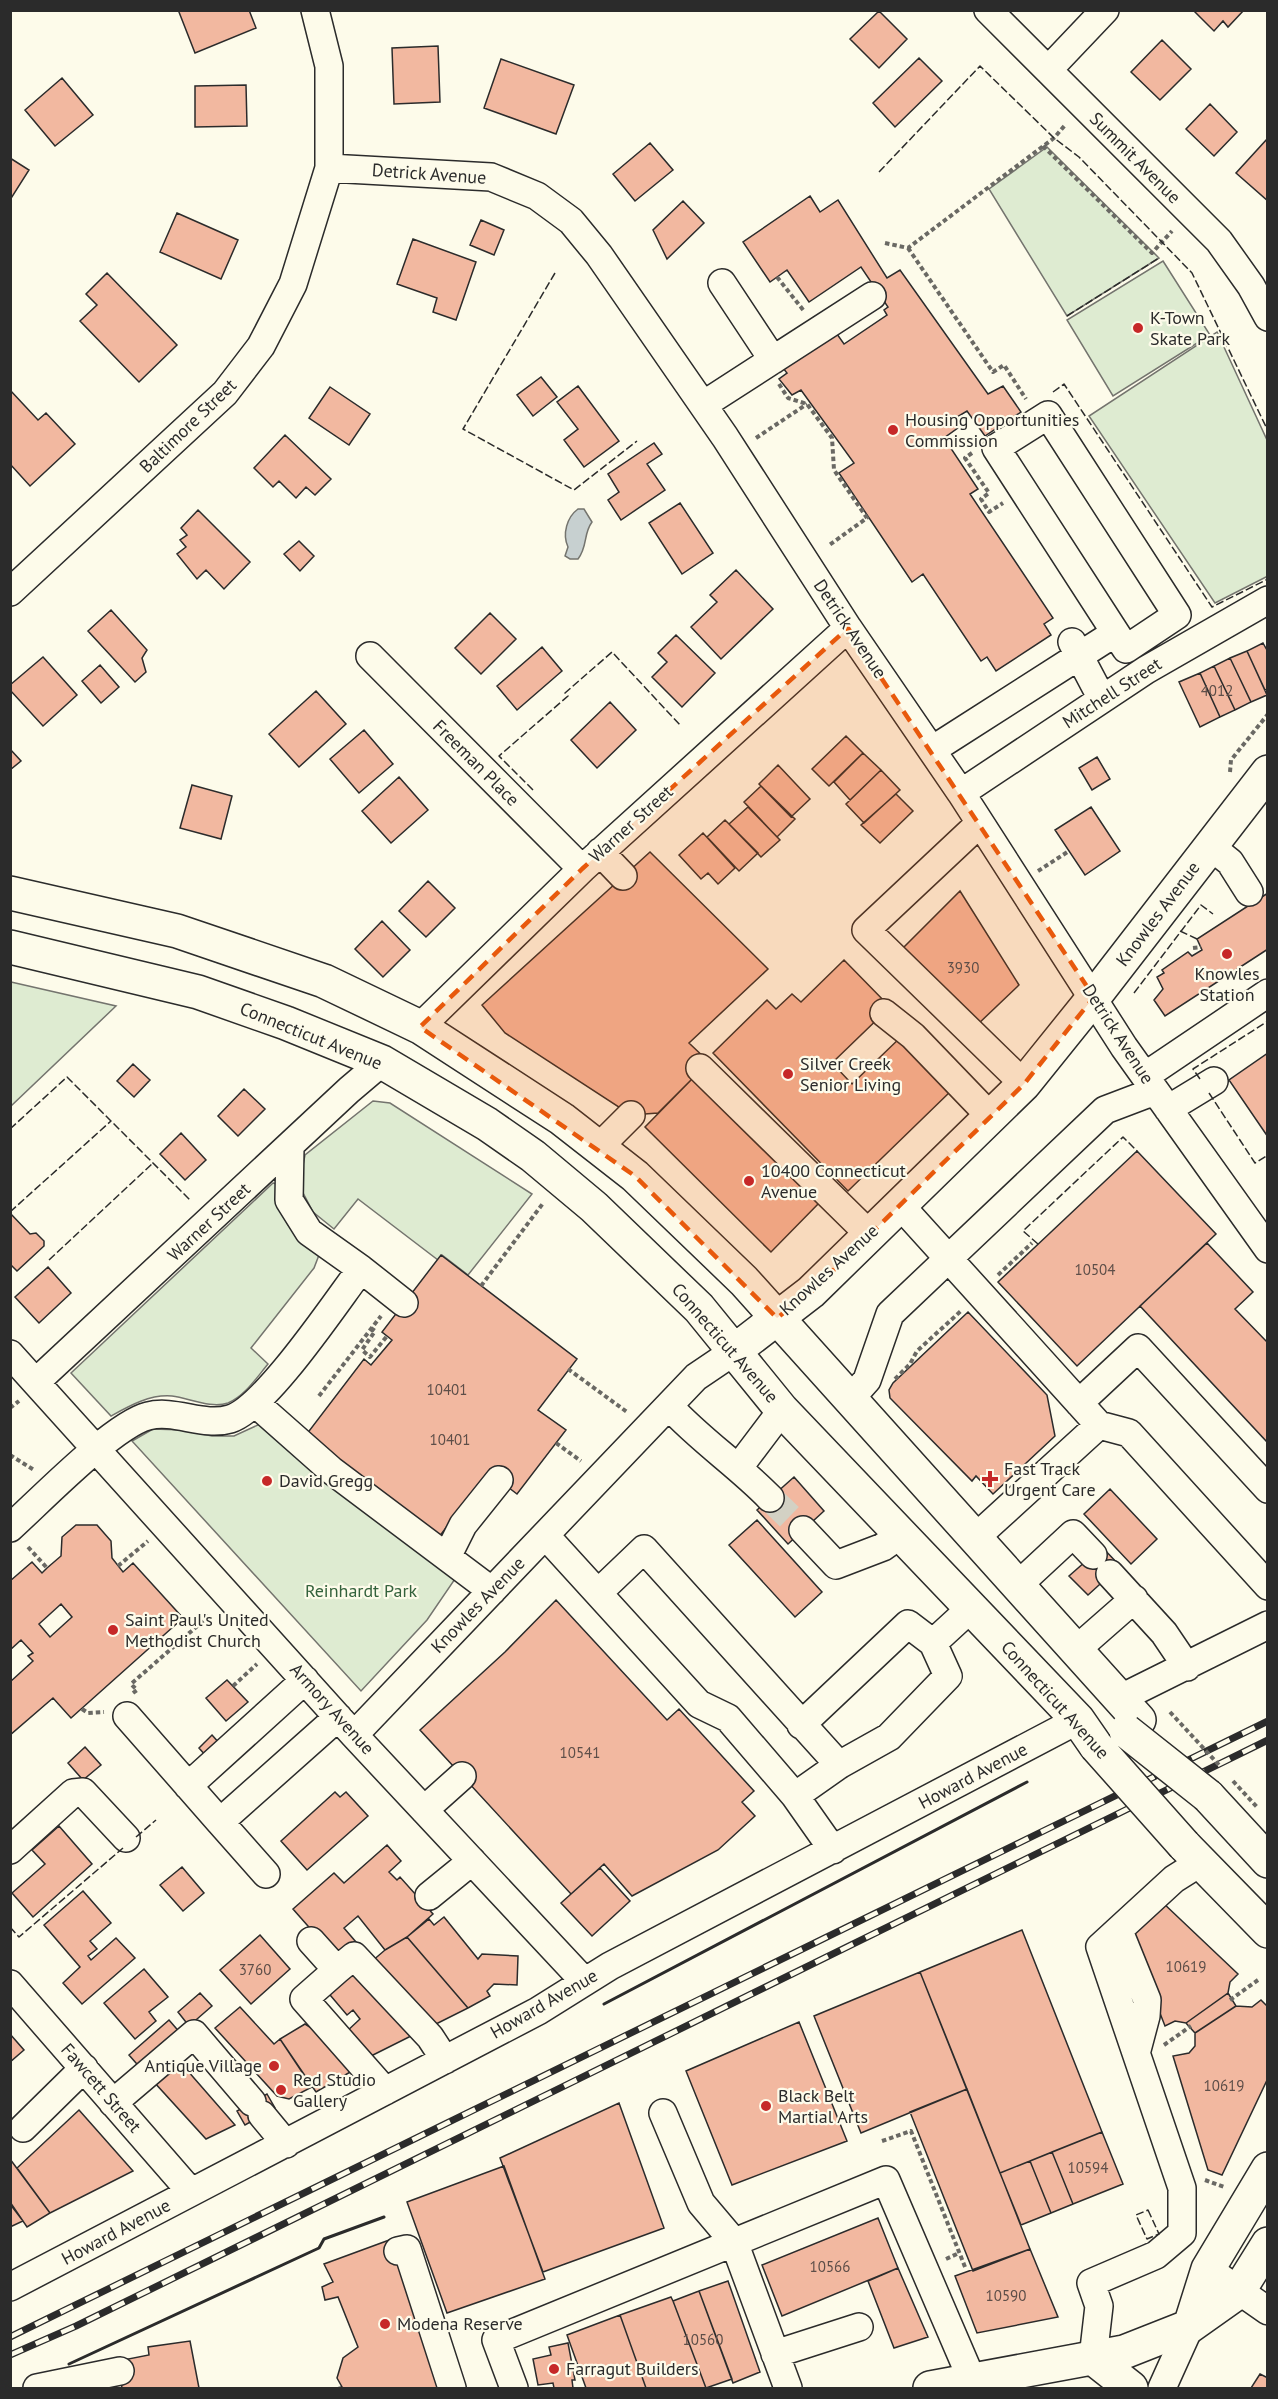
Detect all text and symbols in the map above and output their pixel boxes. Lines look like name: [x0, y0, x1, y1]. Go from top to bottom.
street label: Summit Avenue: [1085, 107, 1186, 208]
street label: Detrick Avenue: [371, 158, 487, 189]
place label: K-Town Skate Park: [1150, 306, 1230, 350]
marker: K-Town Skate Park: [1131, 321, 1145, 335]
street label: Baltimore Street: [134, 374, 241, 478]
place label: Housing Opportunities Commission: [905, 408, 1079, 452]
marker: Housing Opportunities Commission: [886, 423, 900, 437]
street label: Detrick Avenue: [809, 575, 892, 683]
street label: Mitchell Street: [1058, 652, 1166, 733]
house number: 4012: [1201, 681, 1233, 700]
street label: Freeman Place: [428, 715, 524, 811]
street label: Warner Street: [584, 780, 677, 867]
street label: Knowles Avenue: [1111, 857, 1205, 971]
marker: Knowles Station: [1220, 947, 1234, 961]
house number: 3930: [947, 958, 979, 977]
place label: Knowles Station: [1195, 962, 1259, 1006]
street label: Detrick Avenue: [1078, 979, 1159, 1088]
street label: Connecticut Avenue: [237, 997, 386, 1075]
place label: Silver Creek Senior Living: [800, 1052, 901, 1096]
marker: Silver Creek Senior Living: [781, 1067, 795, 1081]
place label: 10400 Connecticut Avenue: [761, 1159, 906, 1203]
marker: 10400 Connecticut Avenue: [742, 1174, 756, 1188]
street label: Warner Street: [162, 1177, 255, 1266]
street label: Knowles Avenue: [774, 1219, 883, 1320]
house number: 10504: [1075, 1260, 1115, 1279]
street label: Connecticut Avenue: [667, 1278, 784, 1407]
house number: 10401: [427, 1380, 467, 1399]
house number: 10401: [430, 1430, 470, 1449]
place label: Fast Track Urgent Care: [1004, 1457, 1096, 1501]
place label: David Gregg: [279, 1469, 373, 1492]
marker: Fast Track Urgent Care: [981, 1470, 999, 1488]
marker: David Gregg: [260, 1474, 274, 1488]
street label: Knowles Avenue: [426, 1552, 529, 1658]
park label: Reinhardt Park: [305, 1579, 418, 1602]
place label: Saint Paul's United Methodist Church: [125, 1608, 269, 1652]
marker: Saint Paul's United Methodist Church: [106, 1623, 120, 1637]
street label: Connecticut Avenue: [996, 1636, 1115, 1764]
street label: Armory Avenue: [285, 1658, 379, 1759]
street label: Howard Avenue: [914, 1737, 1031, 1814]
house number: 10541: [560, 1743, 600, 1762]
house number: 10619: [1166, 1957, 1206, 1976]
house number: 3760: [239, 1960, 271, 1979]
street label: Howard Avenue: [486, 1964, 601, 2044]
street label: Fawcett Street: [56, 2038, 147, 2137]
place label: Antique Village: [145, 2054, 262, 2077]
marker: Antique Village: [267, 2059, 281, 2073]
place label: Red Studio Gallery: [293, 2068, 376, 2112]
house number: 10619: [1204, 2076, 1244, 2095]
marker: Red Studio Gallery: [274, 2083, 288, 2097]
place label: Black Belt Martial Arts: [778, 2084, 868, 2128]
marker: Black Belt Martial Arts: [759, 2099, 773, 2113]
house number: 10594: [1068, 2158, 1108, 2177]
street label: Howard Avenue: [57, 2193, 174, 2270]
house number: 10566: [810, 2257, 850, 2276]
house number: 10590: [986, 2286, 1026, 2305]
place label: Modena Reserve: [397, 2312, 523, 2335]
marker: Modena Reserve: [378, 2317, 392, 2331]
house number: 10560: [683, 2330, 723, 2349]
place label: Farragut Builders: [566, 2357, 699, 2380]
marker: Farragut Builders: [547, 2362, 561, 2376]

